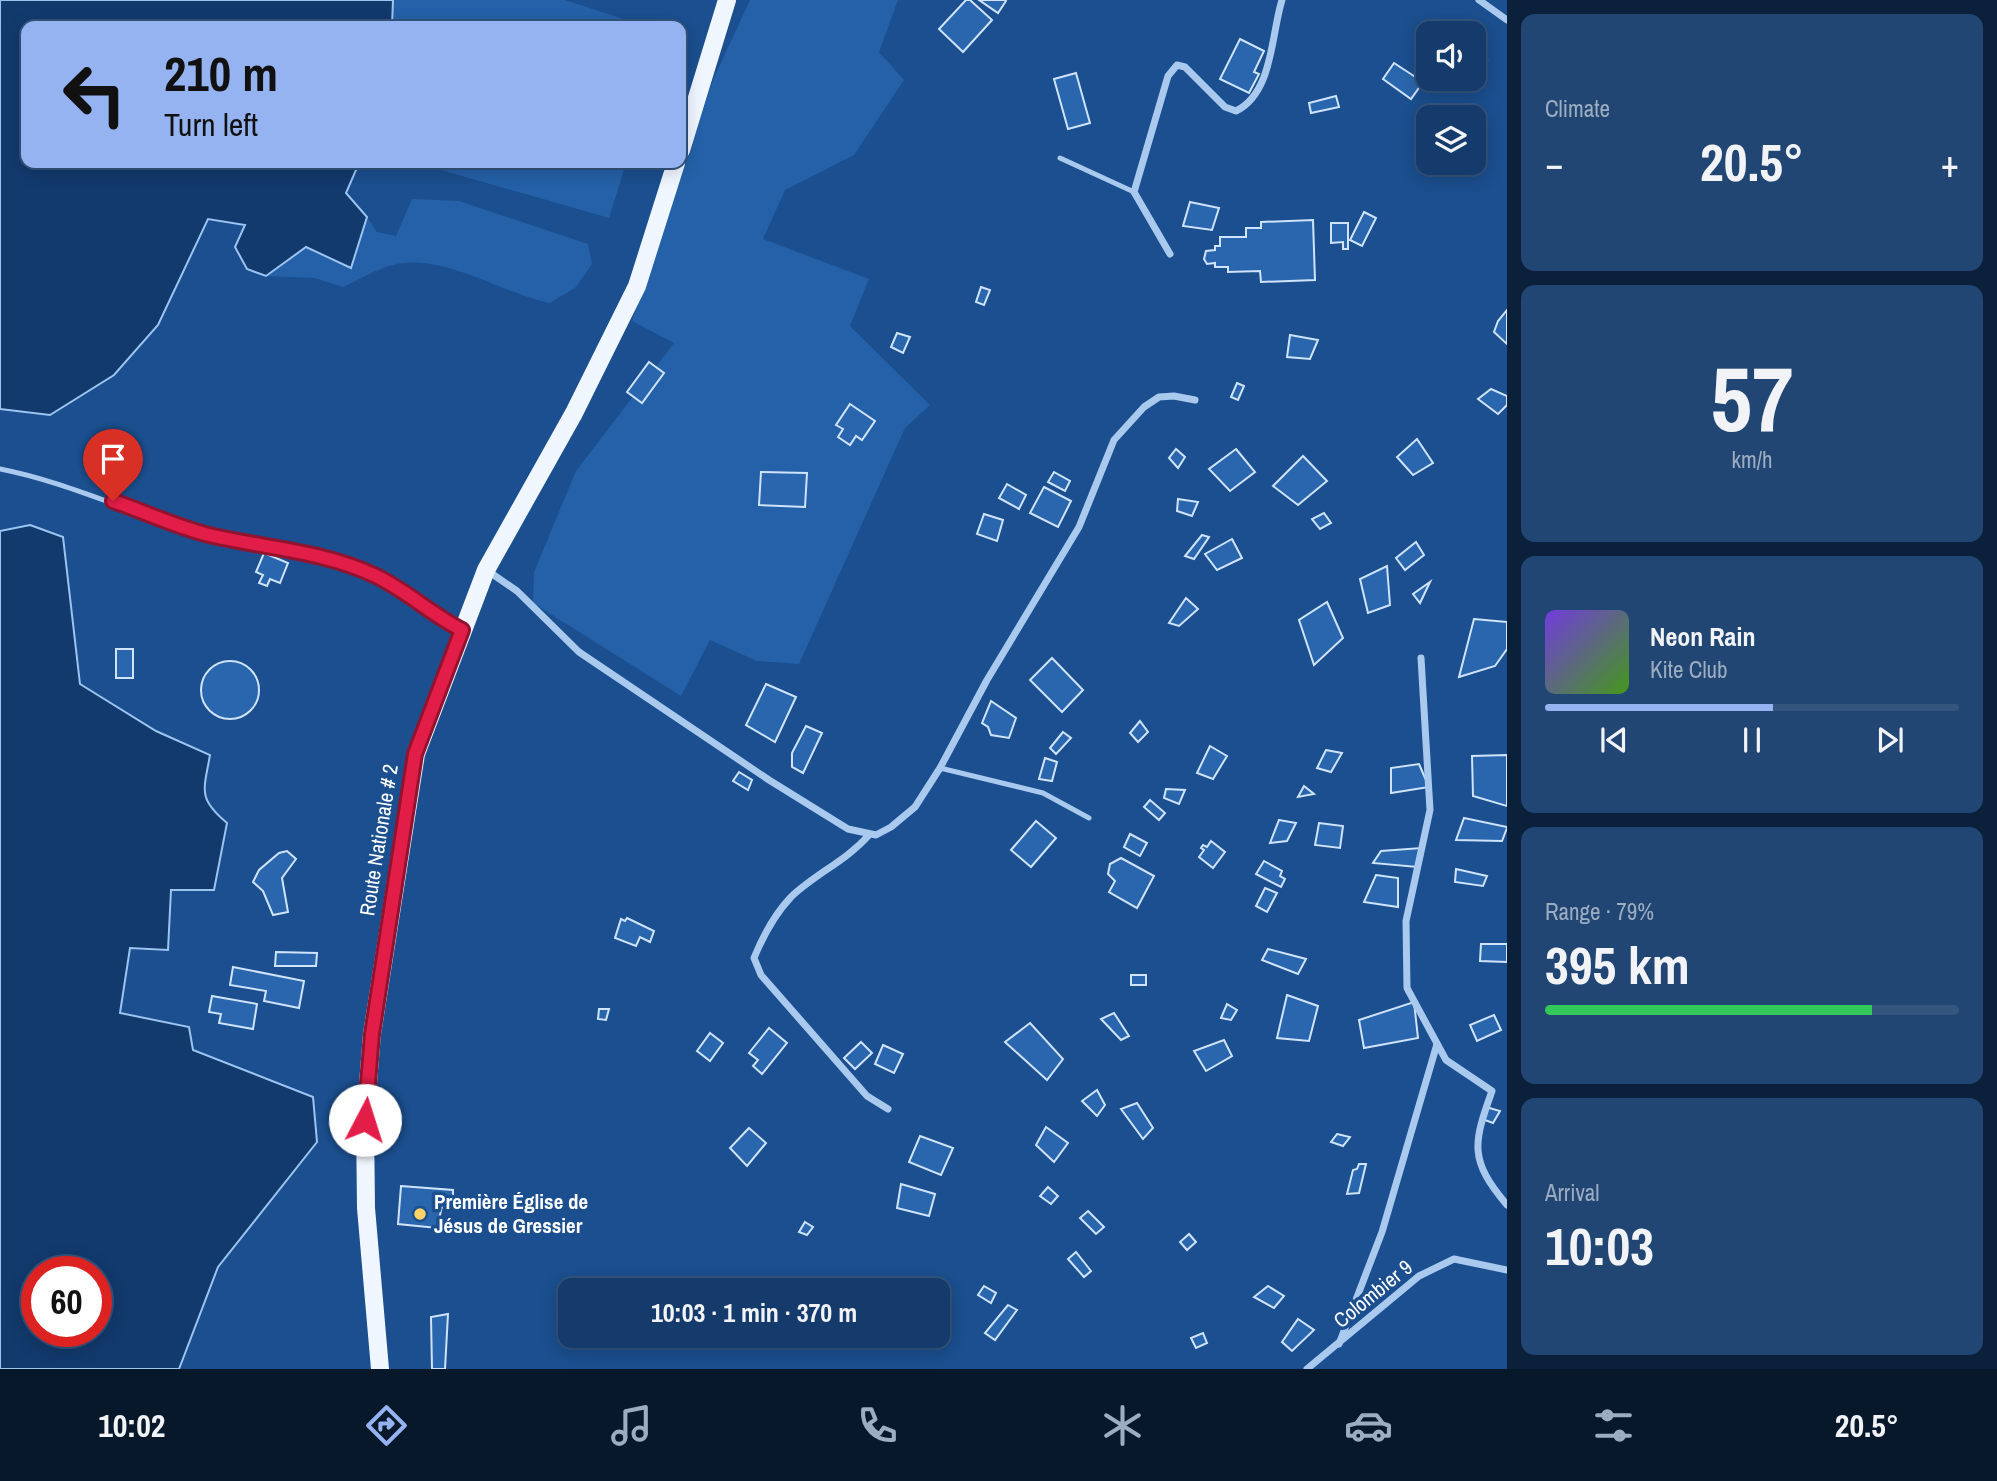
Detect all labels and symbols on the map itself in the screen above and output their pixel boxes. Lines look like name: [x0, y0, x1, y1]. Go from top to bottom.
pin: [83, 429, 143, 501]
street label: Route Nationale # 2: [352, 762, 405, 918]
position arrow: [328, 1083, 402, 1157]
place label: Première Église de Jésus de Gressier: [434, 1187, 588, 1240]
marker: Première Église de Jésus de Gressier: [412, 1206, 428, 1222]
street label: Colombier 9: [1327, 1253, 1418, 1334]
speed limit sign: 60: [21, 1256, 112, 1347]

